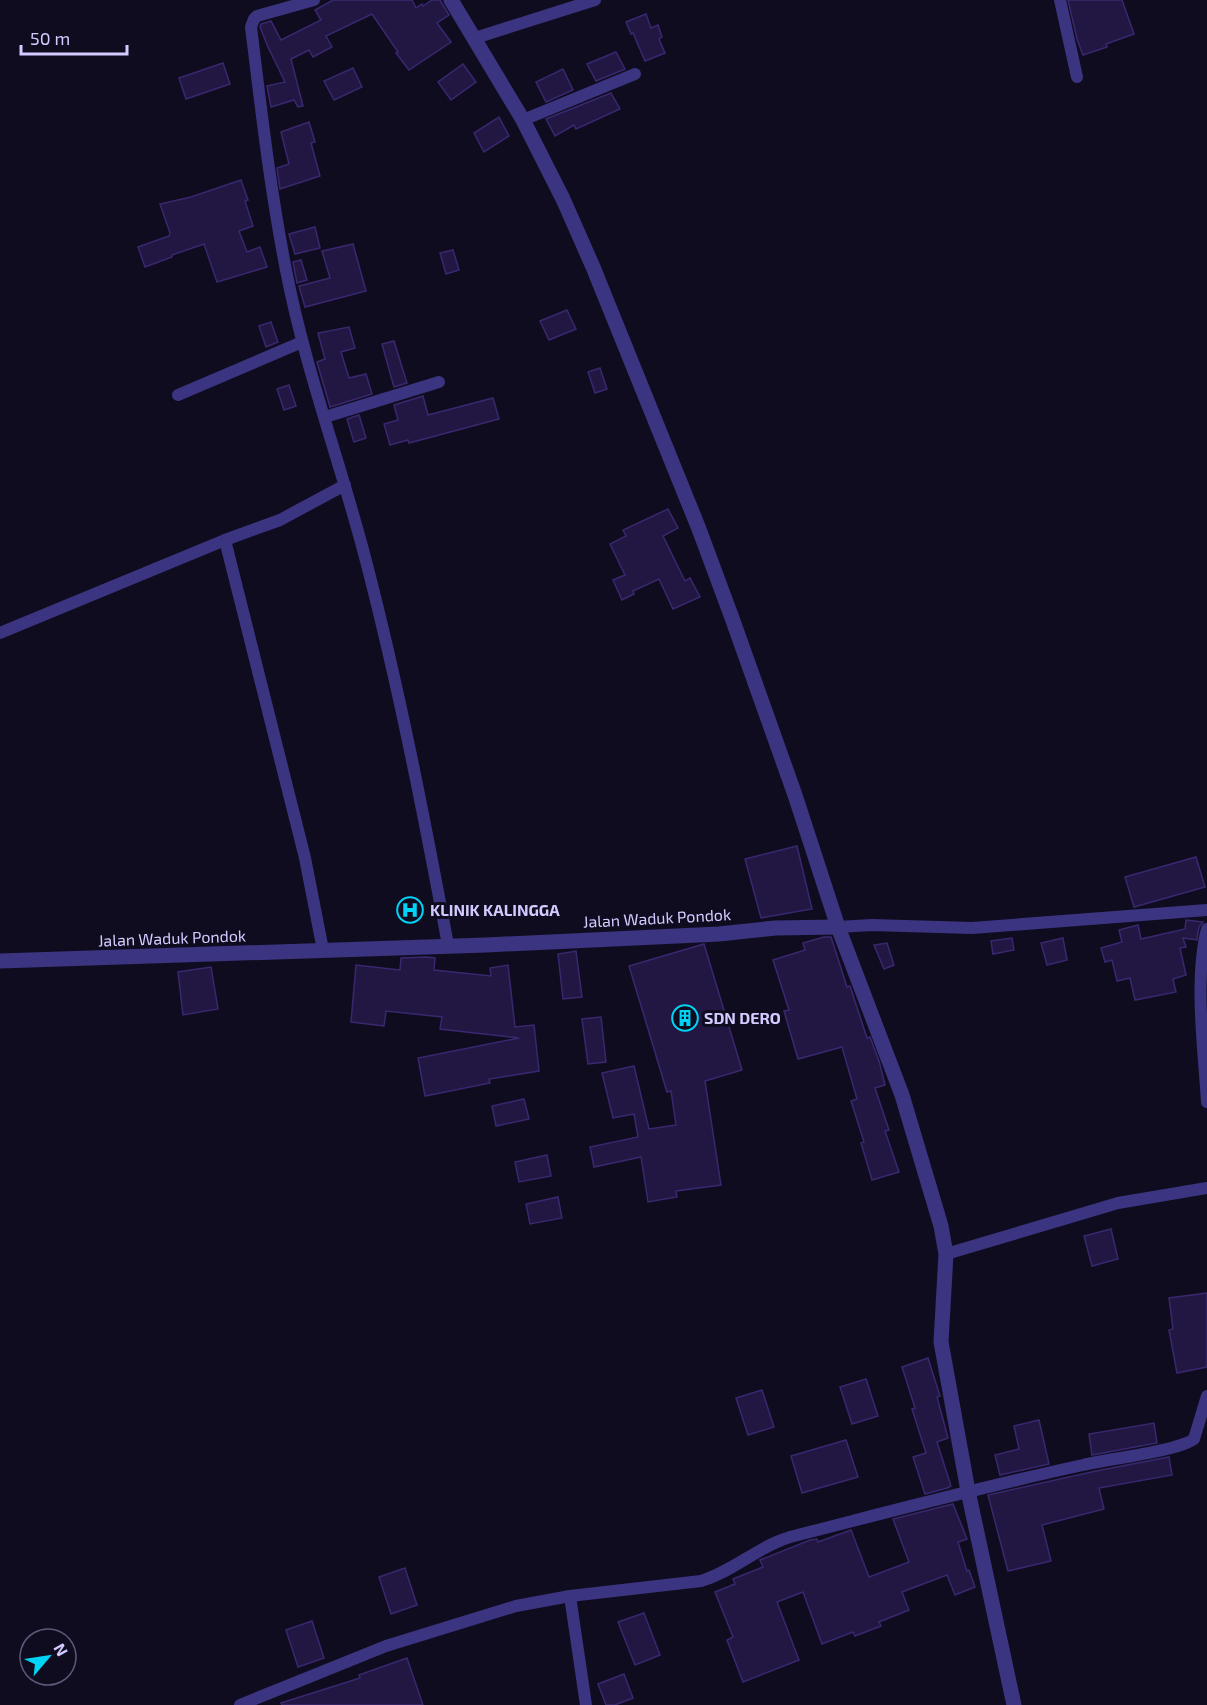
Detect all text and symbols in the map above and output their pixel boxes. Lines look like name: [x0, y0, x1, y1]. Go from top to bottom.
scale bar: [21, 18, 128, 56]
text: 50 m: [30, 27, 70, 49]
hospital icon: KLINIK KALINGGA: [395, 895, 425, 925]
place label: KLINIK KALINGGA: [430, 900, 560, 919]
street label: Jalan Waduk Pondok: [583, 904, 731, 931]
street label: Jalan Waduk Pondok: [98, 925, 246, 950]
building icon: SDN DERO: [670, 1003, 700, 1033]
place label: SDN DERO: [704, 1008, 781, 1027]
north arrow: [18, 1627, 78, 1687]
text: N: [50, 1640, 73, 1659]

